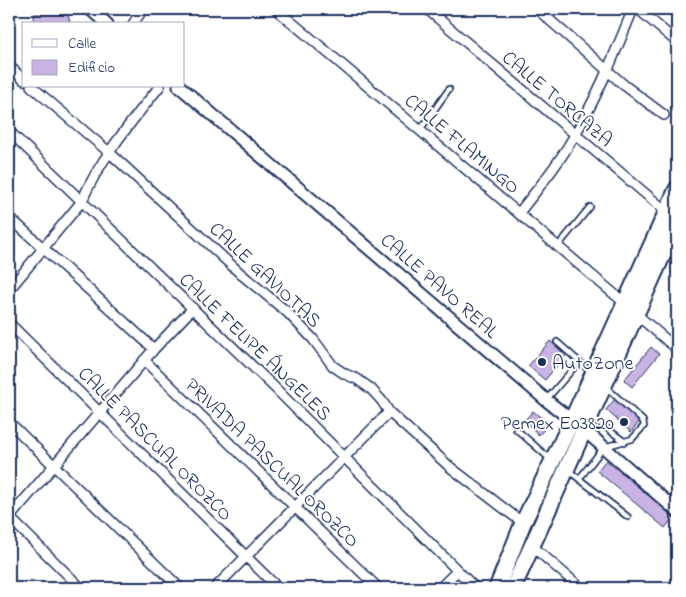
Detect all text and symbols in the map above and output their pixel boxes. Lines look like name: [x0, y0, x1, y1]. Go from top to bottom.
legend: [22, 22, 185, 88]
text: Calle: [68, 33, 96, 55]
street label: CALLE TORCAZA: [495, 45, 618, 155]
text: Edificio: [68, 57, 115, 79]
street label: CALLE FLAMINGO: [397, 88, 526, 202]
street label: CALLE GAVIOTAS: [202, 216, 327, 336]
street label: CALLE PAVO REAL: [373, 227, 504, 347]
street label: CALLE FELIPE ÁNGELES: [171, 267, 337, 429]
place label: AutoZone: [552, 350, 633, 379]
marker: AutoZone: [536, 356, 548, 368]
street label: CALLE PASCUAL OROZCO: [70, 361, 238, 529]
street label: PRIVADA PASCUAL OROZCO: [177, 372, 365, 555]
place label: Pemex E03820: [501, 410, 614, 439]
marker: Pemex E03820: [618, 416, 630, 428]

